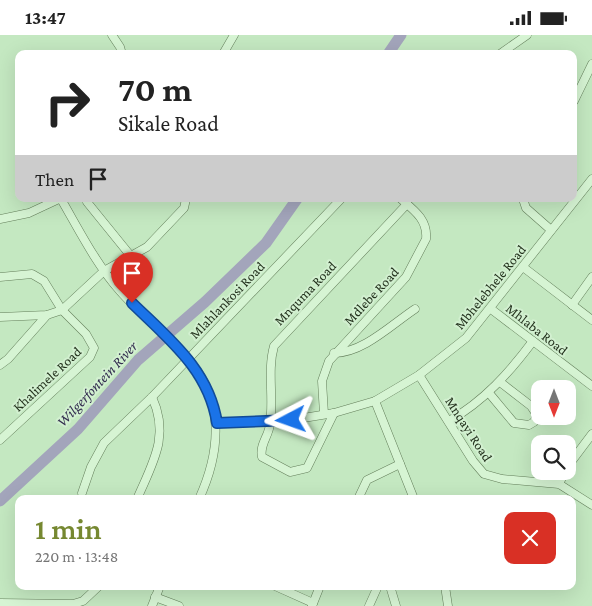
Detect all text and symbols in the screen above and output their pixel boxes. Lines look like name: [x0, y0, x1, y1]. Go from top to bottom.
text: 13:47: [25, 7, 66, 28]
icon: right: [35, 70, 100, 135]
text: 70 m: [118, 70, 192, 109]
text: Sikale Road: [118, 111, 219, 136]
icon: arrive: [84, 165, 112, 193]
text: Then: [35, 169, 74, 190]
street label: Mbhelebhele Road: [451, 241, 529, 332]
pin: [111, 252, 153, 303]
street label: Mnquma Road: [271, 257, 340, 328]
street label: Mlahlankosi Road: [186, 258, 268, 342]
icon: arrive: [118, 259, 146, 287]
street label: Mdlebe Road: [340, 263, 402, 328]
street label: Mhlaba Road: [503, 300, 572, 358]
water label: Wilgerfontein River: [53, 338, 142, 431]
street label: Khalimele Road: [10, 343, 85, 415]
north arrow: [531, 380, 576, 425]
map controls: [531, 380, 576, 480]
position arrow: [264, 393, 316, 445]
street label: Mnqayi Road: [442, 394, 496, 465]
button: search: [531, 435, 576, 480]
text: 1 min: [35, 512, 102, 545]
button: close: [504, 512, 556, 564]
text: 220 m · 13:48: [35, 548, 118, 565]

